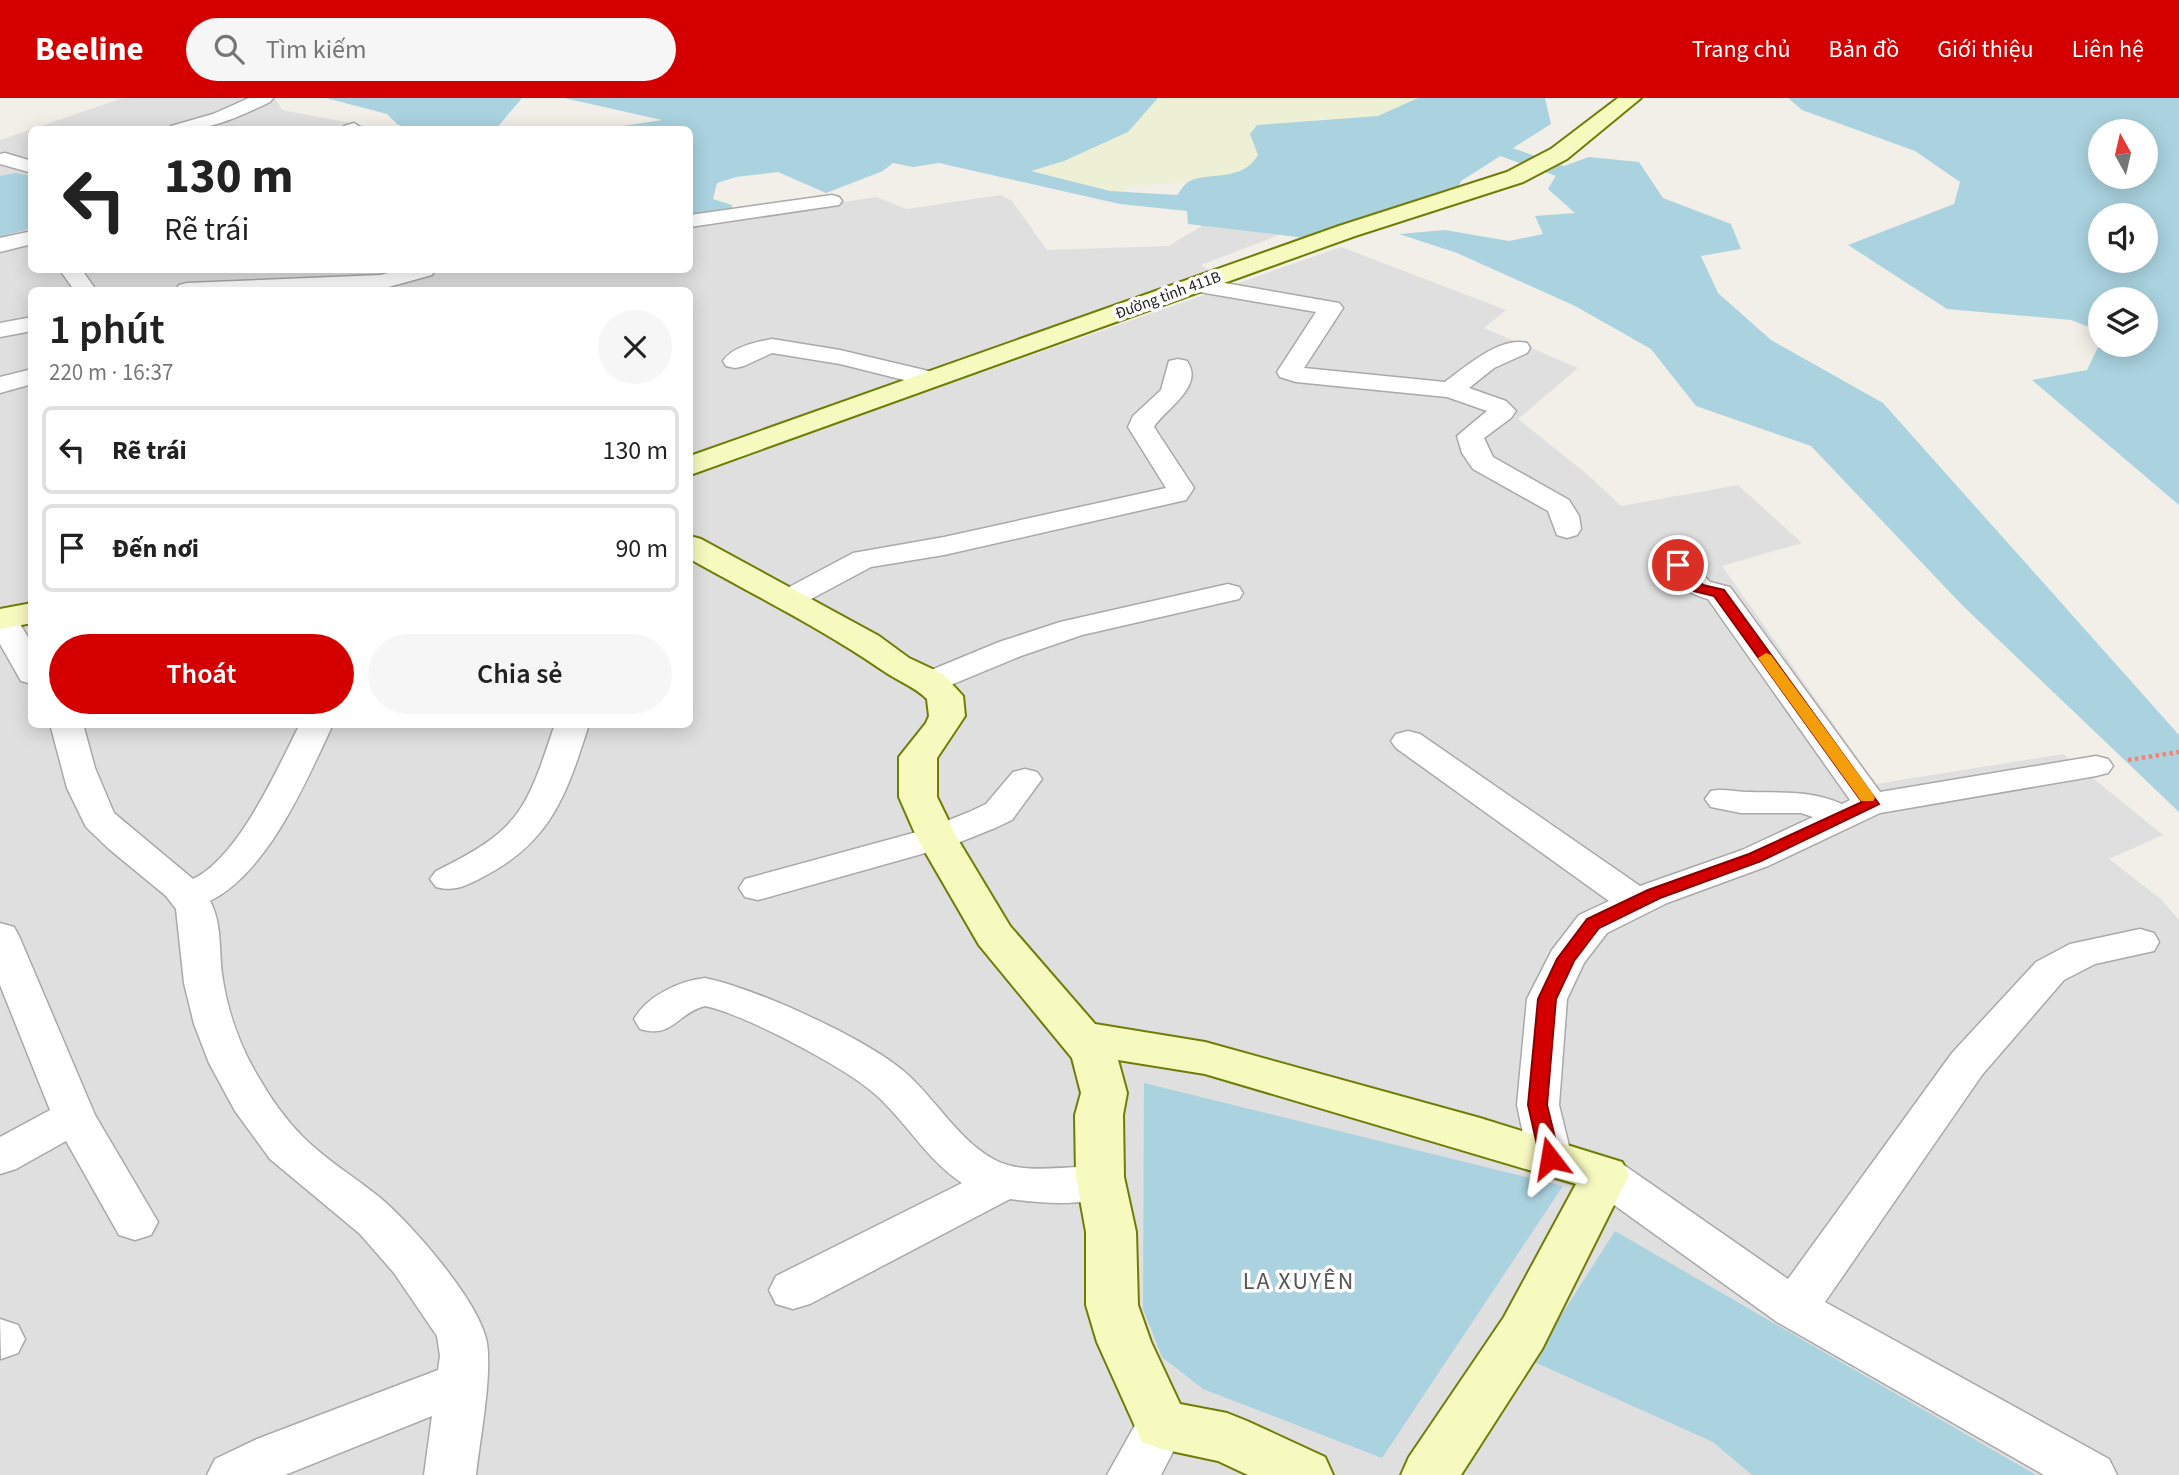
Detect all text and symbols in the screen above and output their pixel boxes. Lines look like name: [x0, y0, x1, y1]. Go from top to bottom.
search box: [186, 18, 676, 81]
text: Beeline: [35, 26, 144, 73]
icon: search: [210, 30, 248, 68]
text: Tìm kiếm: [266, 31, 366, 68]
text: Trang chủ: [1692, 32, 1791, 67]
text: Bản đồ: [1829, 32, 1899, 67]
text: Giới thiệu: [1937, 32, 2034, 67]
text: Liên hệ: [2072, 32, 2144, 67]
north arrow: [2088, 119, 2158, 189]
map controls: [2088, 119, 2158, 357]
text: 130 m: [164, 142, 293, 212]
icon: left: [49, 154, 140, 245]
button: sound: [2088, 203, 2158, 273]
text: Rẽ trái: [164, 207, 249, 253]
street label: Đường tỉnh 411B: [1112, 266, 1224, 324]
button: layers: [2088, 287, 2158, 357]
text: 1 phút: [49, 300, 165, 360]
button: close: [598, 310, 672, 384]
text: 220 m · 16:37: [49, 356, 173, 389]
icon: left: [53, 431, 91, 469]
text: Rẽ trái: [112, 432, 187, 469]
text: 130 m: [602, 432, 668, 469]
icon: arrive: [53, 529, 91, 567]
text: Đến nơi: [112, 530, 199, 567]
text: 90 m: [615, 530, 668, 567]
pin: [1648, 535, 1708, 595]
icon: arrive: [1659, 546, 1697, 584]
button: Thoát: [49, 634, 354, 714]
button: Chia sẻ: [368, 634, 672, 714]
position arrow: [1513, 1121, 1587, 1195]
district label: LA XUYÊN: [1243, 1264, 1355, 1299]

